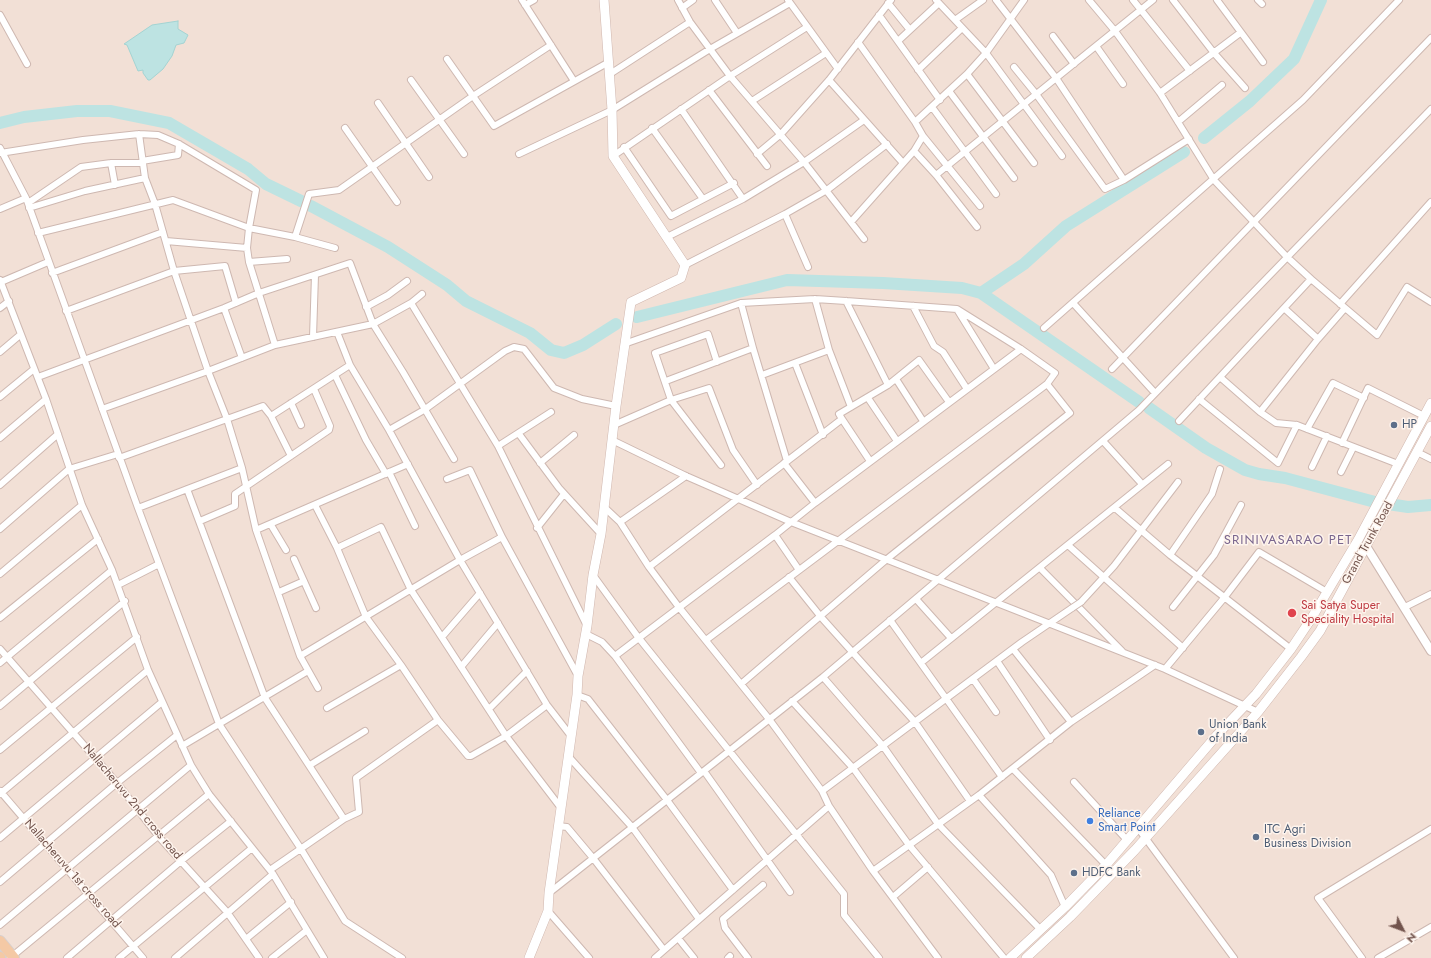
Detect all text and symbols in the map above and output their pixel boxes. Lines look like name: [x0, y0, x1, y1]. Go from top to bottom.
place label: HP: [1402, 418, 1417, 432]
marker: HP: [1389, 420, 1399, 430]
street label: Grand Trunk Road: [1339, 499, 1397, 587]
district label: SRINIVASARAO PET: [1224, 533, 1352, 549]
place label: Sai Satya Super Speciality Hospital: [1301, 599, 1394, 627]
marker: Sai Satya Super Speciality Hospital: [1286, 607, 1298, 619]
place label: Union Bank of India: [1209, 718, 1266, 746]
marker: Union Bank of India: [1196, 727, 1206, 737]
street label: Nallacheruvu 2nd cross road: [79, 741, 185, 863]
place label: Reliance Smart Point: [1098, 807, 1155, 835]
marker: Reliance Smart Point: [1085, 816, 1095, 826]
street label: Nallacheruvu 1st cross road: [21, 817, 123, 931]
place label: ITC Agri Business Division: [1264, 823, 1351, 851]
marker: ITC Agri Business Division: [1251, 832, 1261, 842]
place label: HDFC Bank: [1082, 866, 1141, 880]
marker: HDFC Bank: [1069, 868, 1079, 878]
north arrow: [1383, 910, 1423, 950]
text: N: [1403, 929, 1421, 947]

